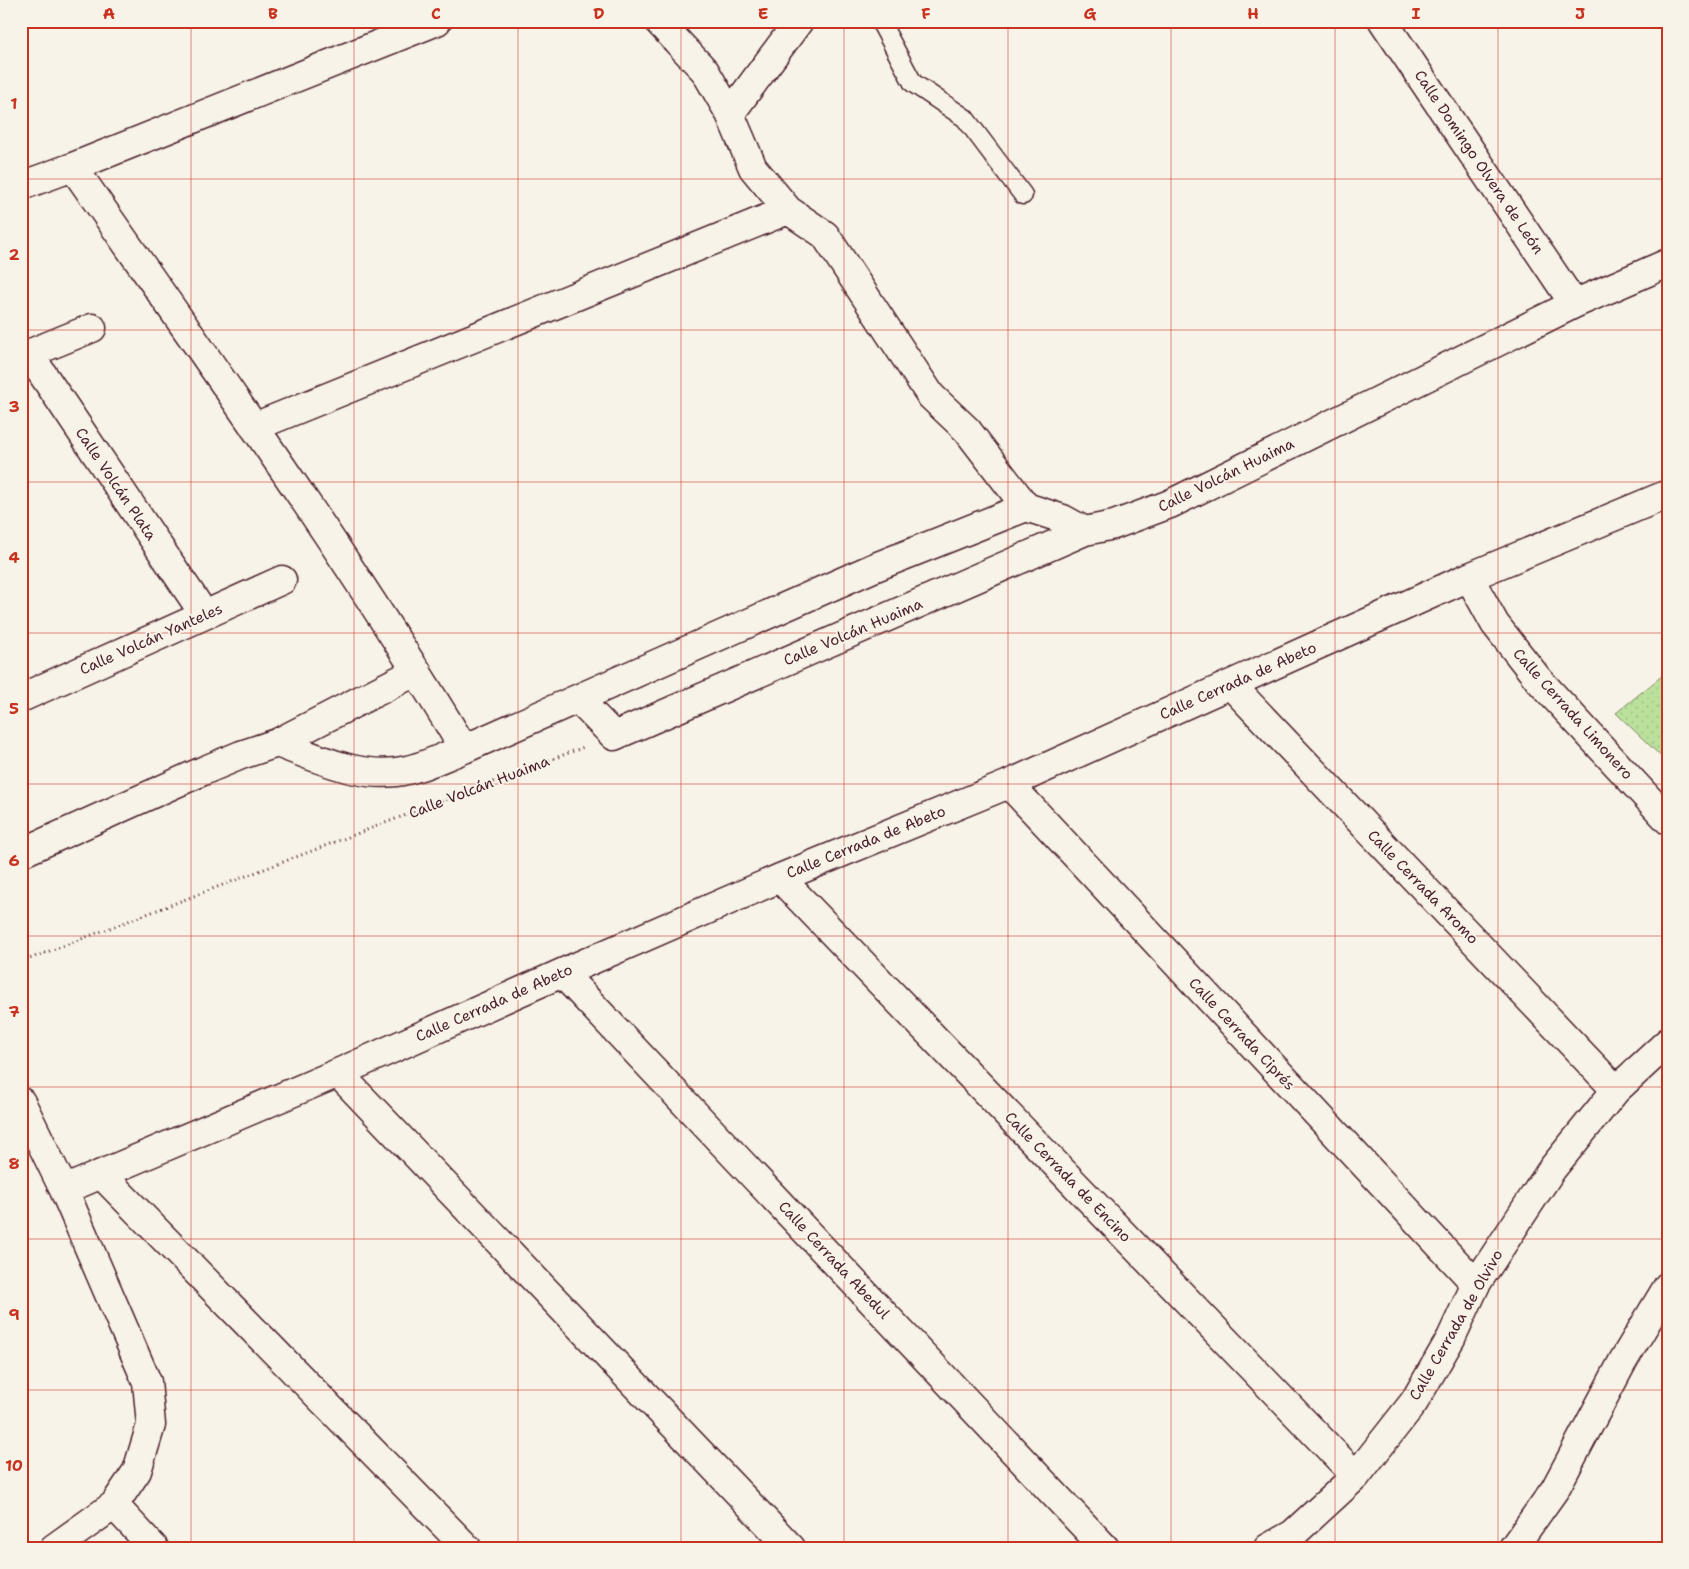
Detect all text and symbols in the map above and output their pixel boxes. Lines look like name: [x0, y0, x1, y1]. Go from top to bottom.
text: A: [103, 3, 115, 24]
text: B: [268, 3, 278, 24]
text: C: [431, 3, 441, 24]
text: D: [593, 3, 605, 24]
text: E: [758, 3, 768, 24]
text: F: [921, 3, 931, 24]
text: G: [1084, 3, 1097, 24]
text: H: [1247, 3, 1259, 24]
text: I: [1412, 3, 1421, 24]
text: J: [1575, 3, 1585, 24]
street label: Calle Domingo Olvera de León: [1410, 66, 1548, 258]
text: 1: [10, 93, 18, 114]
text: 2: [8, 244, 20, 265]
text: 3: [8, 396, 20, 417]
street label: Calle Volcán Plata: [71, 424, 162, 545]
street label: Calle Volcán Huaima: [1155, 433, 1298, 517]
text: 4: [8, 547, 20, 568]
street label: Calle Volcán Huaima: [780, 593, 926, 670]
street label: Calle Volcán Yanteles: [76, 598, 226, 680]
street label: Calle Cerrada de Abeto: [1156, 637, 1320, 725]
street label: Calle Cerrada Limonero: [1509, 644, 1637, 784]
text: 5: [9, 698, 19, 719]
street label: Calle Volcán Huaima: [406, 751, 553, 823]
street label: Calle Cerrada de Abeto: [783, 801, 949, 883]
street label: Calle Cerrada Aromo: [1363, 825, 1483, 949]
text: 6: [8, 850, 20, 871]
street label: Calle Cerrada de Abeto: [412, 959, 576, 1047]
street label: Calle Cerrada Ciprés: [1184, 973, 1300, 1095]
text: 7: [8, 1001, 20, 1022]
street label: Calle Cerrada de Encino: [1000, 1107, 1136, 1247]
text: 8: [8, 1153, 20, 1174]
street label: Calle Cerrada Abedul: [774, 1197, 894, 1324]
street label: Calle Cerrada de Olvivo: [1405, 1246, 1507, 1404]
text: 9: [8, 1304, 20, 1325]
text: 10: [5, 1455, 23, 1476]

